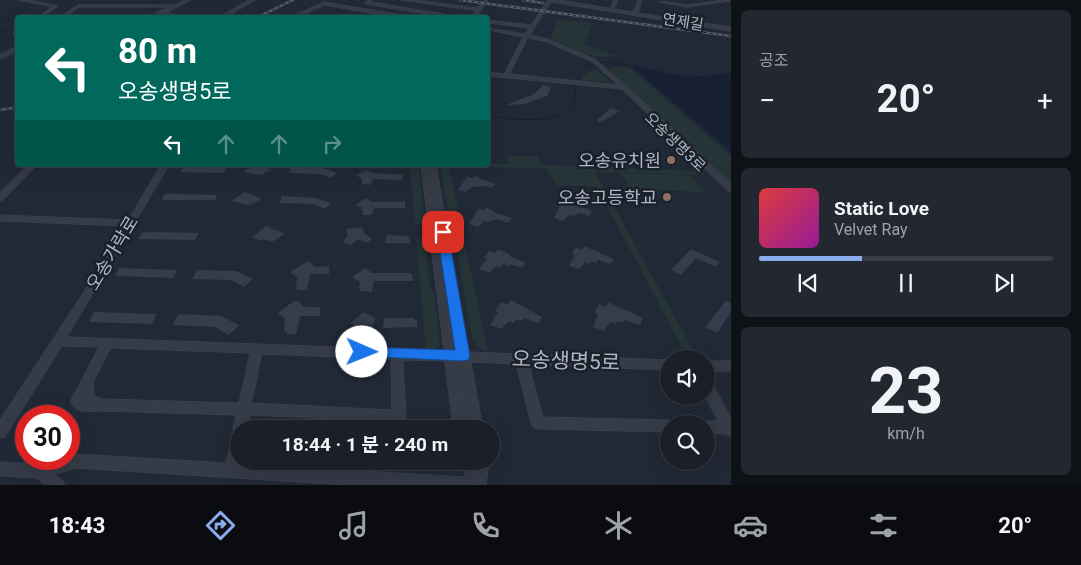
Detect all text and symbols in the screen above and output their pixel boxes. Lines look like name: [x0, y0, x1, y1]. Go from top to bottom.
street label: 연제길: [661, 10, 705, 34]
text: 80 m: [118, 31, 197, 72]
icon: left: [35, 35, 100, 100]
text: 공조: [759, 51, 788, 70]
text: 20°: [877, 77, 935, 121]
text: 오송생명5로: [118, 79, 232, 104]
text: −: [759, 84, 775, 117]
text: +: [1037, 84, 1053, 117]
street label: 오송생명3로: [641, 109, 709, 175]
icon: left: [159, 130, 187, 158]
icon: ahead: [212, 130, 240, 158]
icon: ahead: [265, 130, 293, 158]
icon: right: [318, 130, 346, 158]
place label: 오송유치원: [578, 150, 661, 171]
marker: 오송유치원: [665, 154, 677, 166]
place label: 오송고등학교: [558, 187, 657, 208]
marker: 오송고등학교: [661, 191, 673, 203]
text: Static Love: [834, 197, 929, 220]
pin: [422, 211, 464, 253]
street label: 오송가락로: [82, 212, 142, 294]
icon: arrive: [429, 218, 457, 246]
text: Velvet Ray: [834, 220, 908, 239]
icon: previous: [794, 269, 822, 297]
icon: pause: [892, 269, 920, 297]
icon: next: [990, 269, 1018, 297]
position arrow: [335, 325, 387, 377]
street label: 오송생명5로: [511, 347, 621, 375]
map controls: [660, 350, 715, 470]
button: sound: [660, 350, 715, 405]
text: 23: [869, 353, 943, 429]
speed limit sign: 30: [15, 405, 80, 470]
button: search: [660, 415, 715, 470]
text: km/h: [887, 424, 925, 443]
text: 18:44 · 1 분 · 240 m: [282, 433, 448, 456]
icon: directions: [203, 508, 238, 543]
icon: music: [336, 508, 371, 543]
icon: phone: [468, 508, 503, 543]
icon: climate: [601, 508, 636, 543]
icon: car: [733, 508, 768, 543]
icon: filters: [866, 508, 901, 543]
text: 18:43: [49, 513, 105, 538]
text: 20°: [998, 513, 1032, 538]

